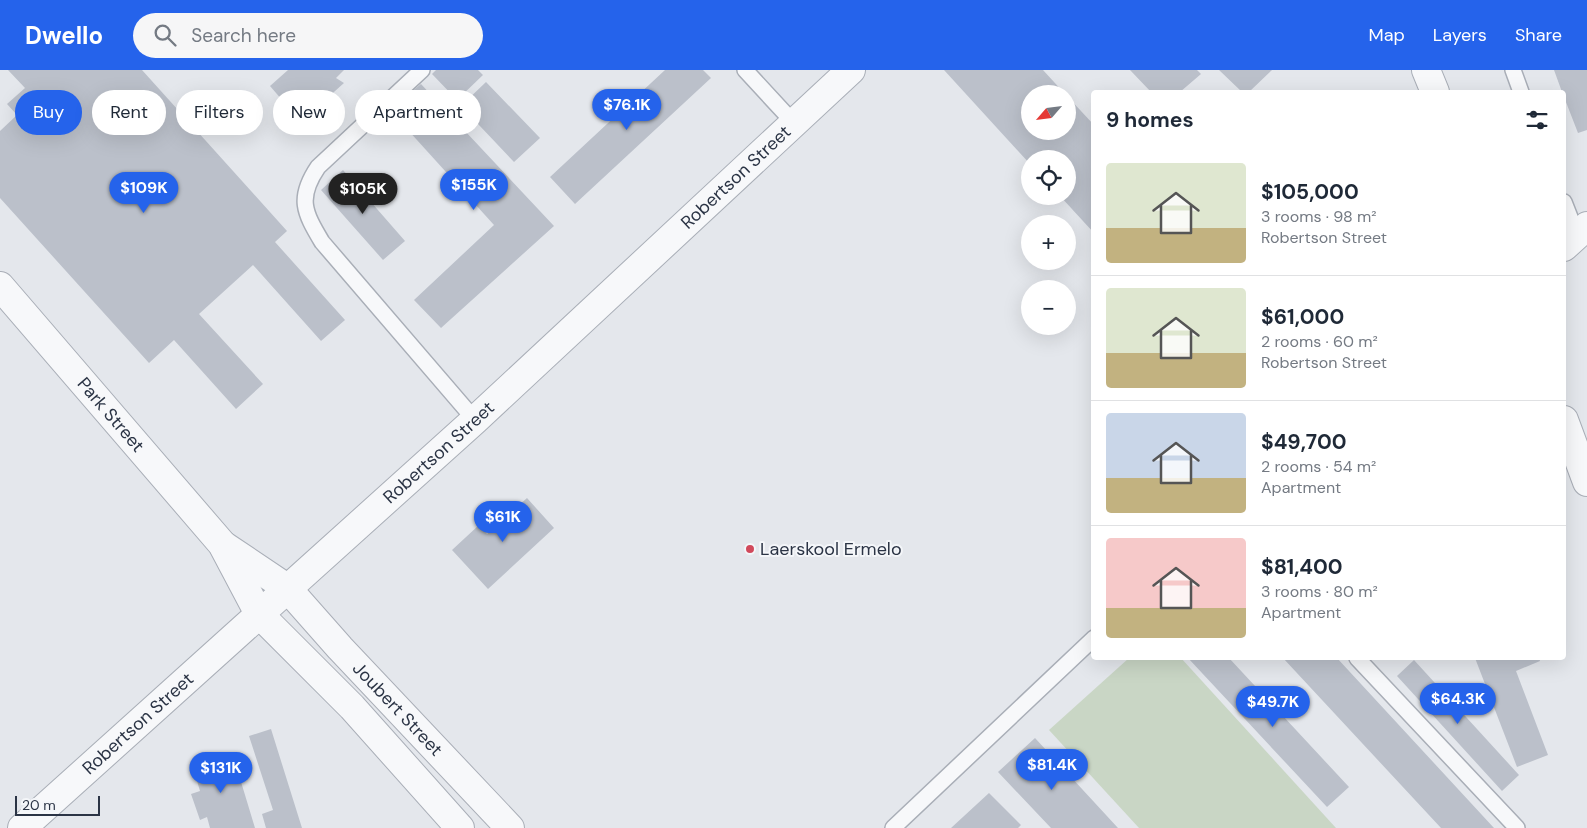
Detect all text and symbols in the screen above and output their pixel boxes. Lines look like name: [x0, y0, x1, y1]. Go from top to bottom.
search box: [133, 13, 483, 58]
text: Dwello: [25, 20, 103, 51]
icon: search: [151, 21, 179, 49]
text: Search here: [191, 23, 296, 48]
text: Map: [1369, 23, 1405, 47]
text: Layers: [1433, 23, 1487, 47]
text: Share: [1515, 23, 1562, 47]
north arrow: [1021, 85, 1076, 140]
map controls: [1021, 85, 1076, 335]
pin: $76.1K: [586, 88, 668, 131]
chip: Buy: [15, 90, 82, 135]
chip: Rent: [92, 90, 166, 135]
chip: Filters: [176, 90, 263, 135]
chip: New: [273, 90, 345, 135]
chip: Apartment: [355, 90, 481, 135]
text: $76.1K: [603, 94, 651, 115]
text: 9 homes: [1106, 106, 1194, 134]
icon: filters: [1523, 106, 1551, 134]
street label: Robertson Street: [676, 120, 796, 234]
button: locate: [1021, 150, 1076, 205]
pin: $155K: [439, 168, 509, 211]
pin: $109K: [109, 172, 179, 214]
pin: $105K: [328, 172, 398, 215]
text: $155K: [451, 174, 497, 195]
text: $109K: [120, 177, 168, 198]
text: $105K: [339, 178, 387, 199]
text: $105,000: [1261, 178, 1359, 206]
icon: home: [1146, 183, 1206, 243]
text: 3 rooms · 98 m²: [1261, 206, 1377, 227]
button: +: [1021, 215, 1076, 270]
text: Robertson Street: [1261, 227, 1387, 248]
button: −: [1021, 280, 1076, 335]
text: $61,000: [1261, 303, 1344, 331]
icon: home: [1146, 308, 1206, 368]
text: 2 rooms · 60 m²: [1261, 331, 1378, 352]
text: Robertson Street: [1261, 352, 1387, 373]
street label: Park Street: [72, 372, 150, 457]
street label: Robertson Street: [378, 396, 500, 509]
text: $49,700: [1261, 428, 1347, 456]
icon: home: [1146, 433, 1206, 493]
text: 2 rooms · 54 m²: [1261, 456, 1376, 477]
text: Apartment: [1261, 477, 1341, 498]
pin: $61K: [473, 500, 533, 543]
text: $61K: [485, 506, 521, 527]
place label: Laerskool Ermelo: [760, 537, 902, 561]
marker: Laerskool Ermelo: [744, 543, 756, 555]
text: $81,400: [1261, 553, 1343, 581]
icon: home: [1146, 558, 1206, 618]
text: 3 rooms · 80 m²: [1261, 581, 1378, 602]
text: Apartment: [1261, 602, 1341, 623]
street label: Joubert Street: [347, 657, 448, 761]
street label: Robertson Street: [77, 667, 199, 780]
pin: $64.3K: [1417, 682, 1499, 725]
pin: $49.7K: [1232, 686, 1314, 728]
text: $64.3K: [1431, 688, 1485, 709]
text: $49.7K: [1247, 691, 1299, 712]
pin: $81.4K: [1011, 748, 1093, 791]
pin: $131K: [186, 752, 256, 794]
text: $81.4K: [1027, 754, 1077, 775]
text: $131K: [200, 757, 242, 778]
scale bar: [15, 793, 100, 816]
text: 20 m: [22, 796, 56, 814]

